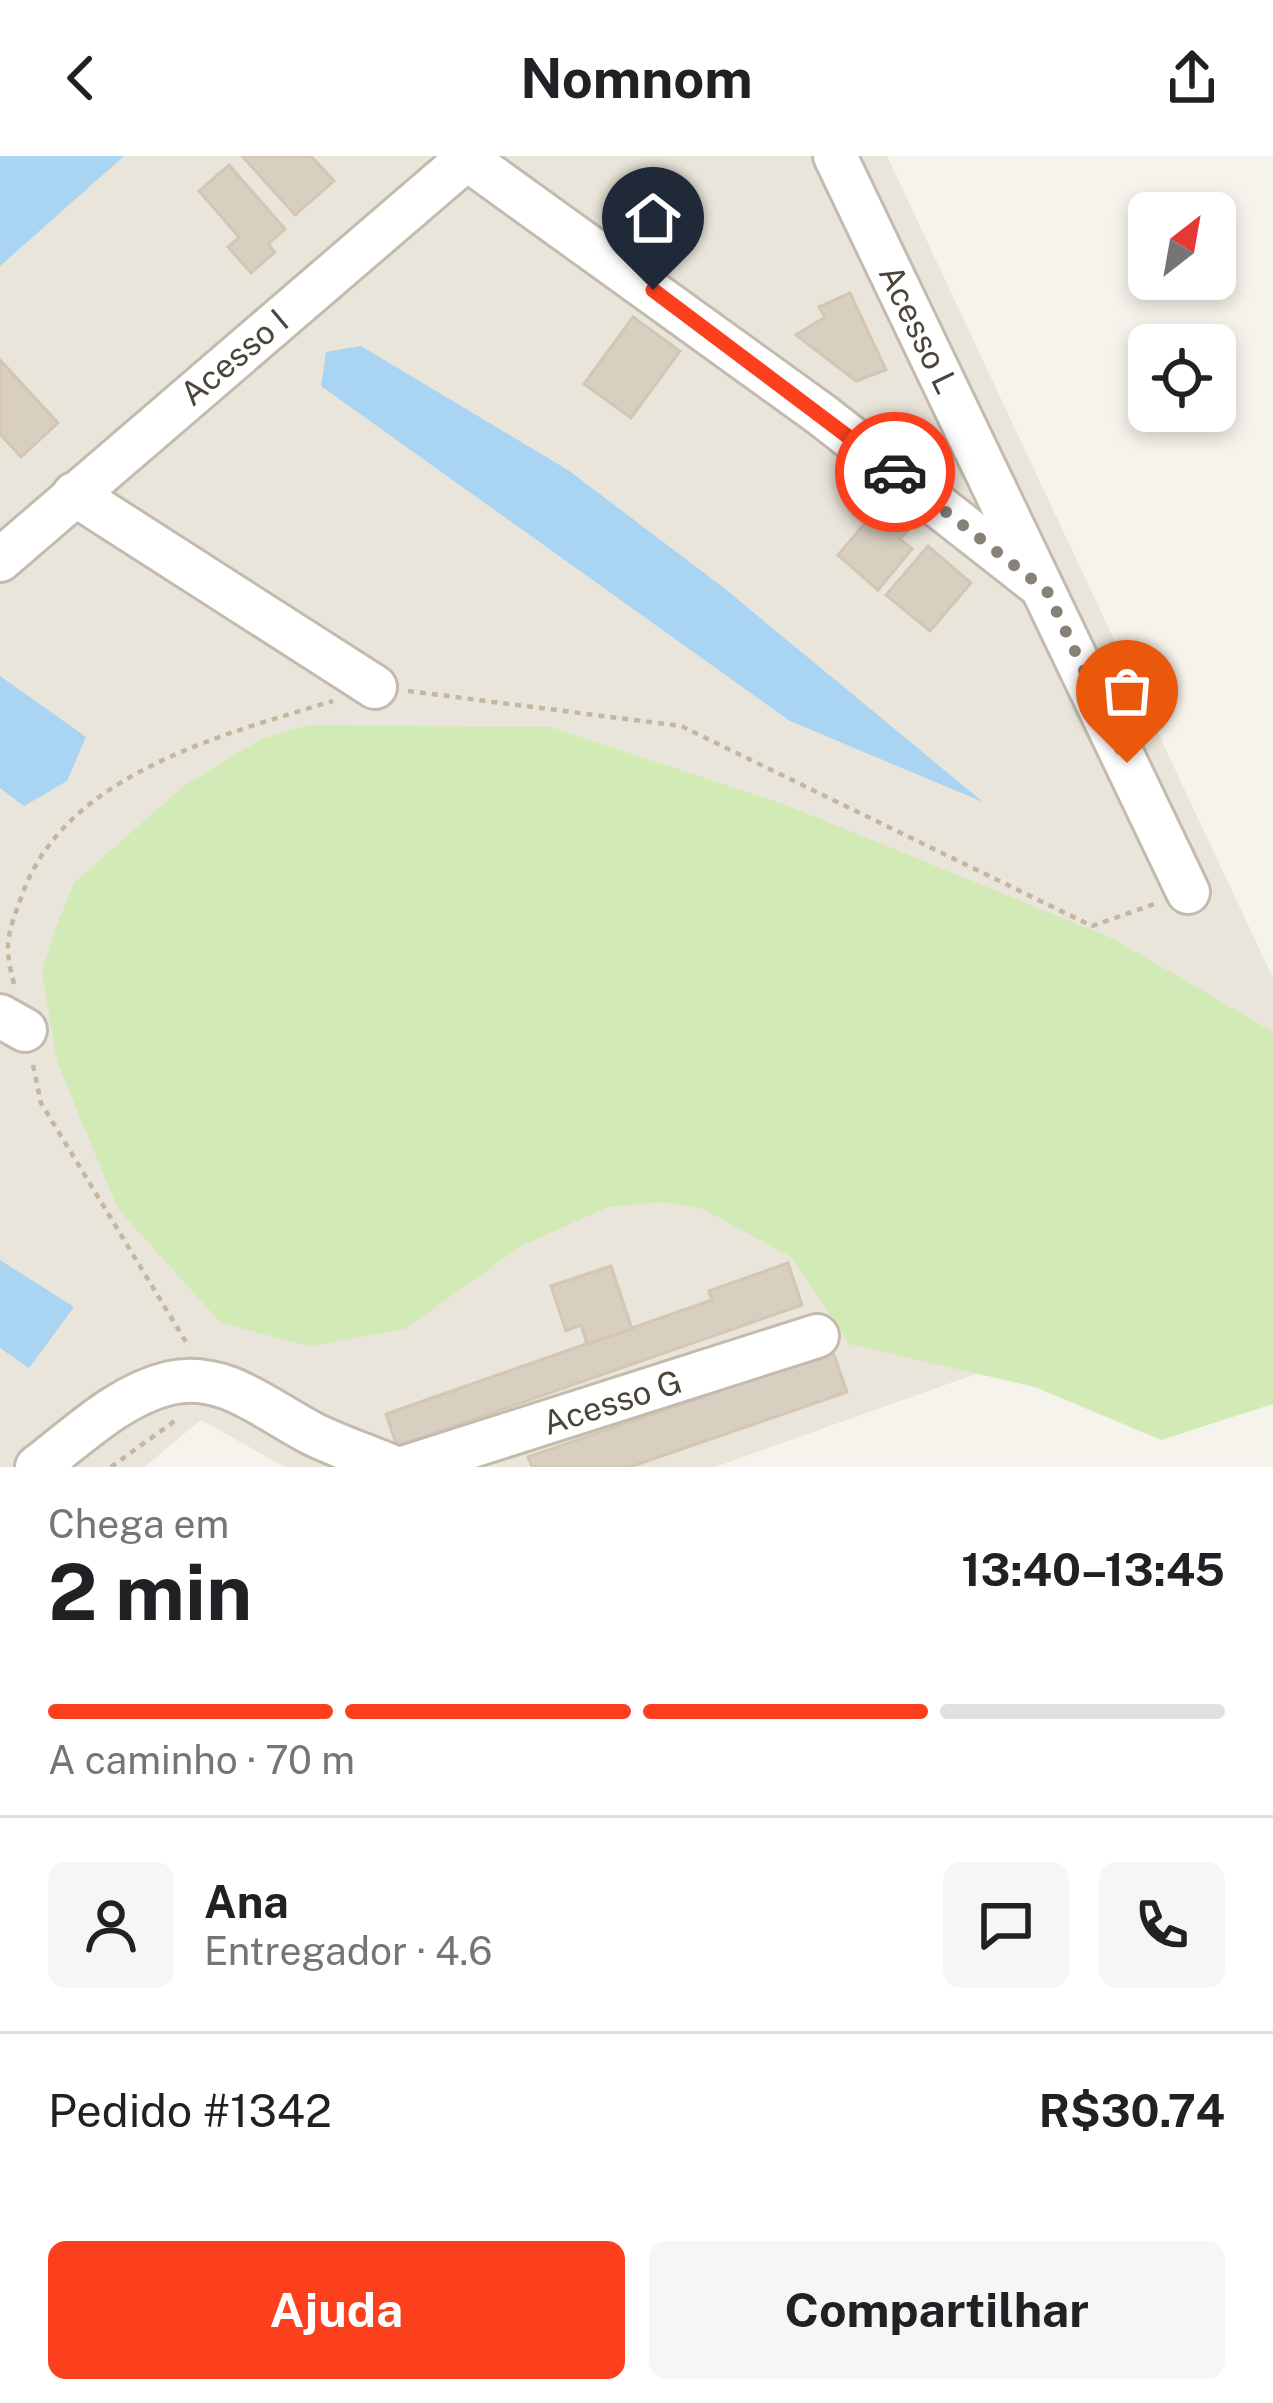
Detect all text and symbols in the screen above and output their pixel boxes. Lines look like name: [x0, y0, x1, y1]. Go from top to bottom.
icon: back: [48, 45, 114, 111]
icon: share: [1159, 45, 1225, 111]
text: Nomnom: [520, 47, 753, 110]
pin: [602, 167, 704, 290]
icon: home: [620, 185, 686, 251]
north arrow: [1128, 192, 1236, 300]
map controls: [1128, 192, 1236, 432]
street label: Acesso L: [872, 259, 966, 399]
street label: Acesso I: [173, 301, 295, 413]
button: locate: [1128, 324, 1236, 432]
courier: [835, 412, 955, 532]
icon: car: [862, 439, 928, 505]
pin: [1076, 640, 1178, 763]
icon: bag: [1094, 658, 1160, 724]
street label: Acesso G: [538, 1362, 686, 1442]
text: Chega em: [48, 1501, 229, 1547]
text: 13:40–13:45: [961, 1543, 1225, 1596]
text: 2 min: [48, 1546, 252, 1638]
text: A caminho · 70 m: [48, 1737, 355, 1783]
button: person: [48, 1862, 174, 1988]
button: chat: [943, 1862, 1069, 1988]
button: phone: [1099, 1862, 1225, 1988]
text: Ana: [204, 1875, 289, 1928]
text: Entregador · 4.6: [204, 1928, 492, 1974]
text: Pedido #1342: [48, 2084, 332, 2137]
text: R$30.74: [1039, 2084, 1225, 2137]
button: Ajuda: [48, 2241, 625, 2379]
button: Compartilhar: [649, 2241, 1225, 2379]

